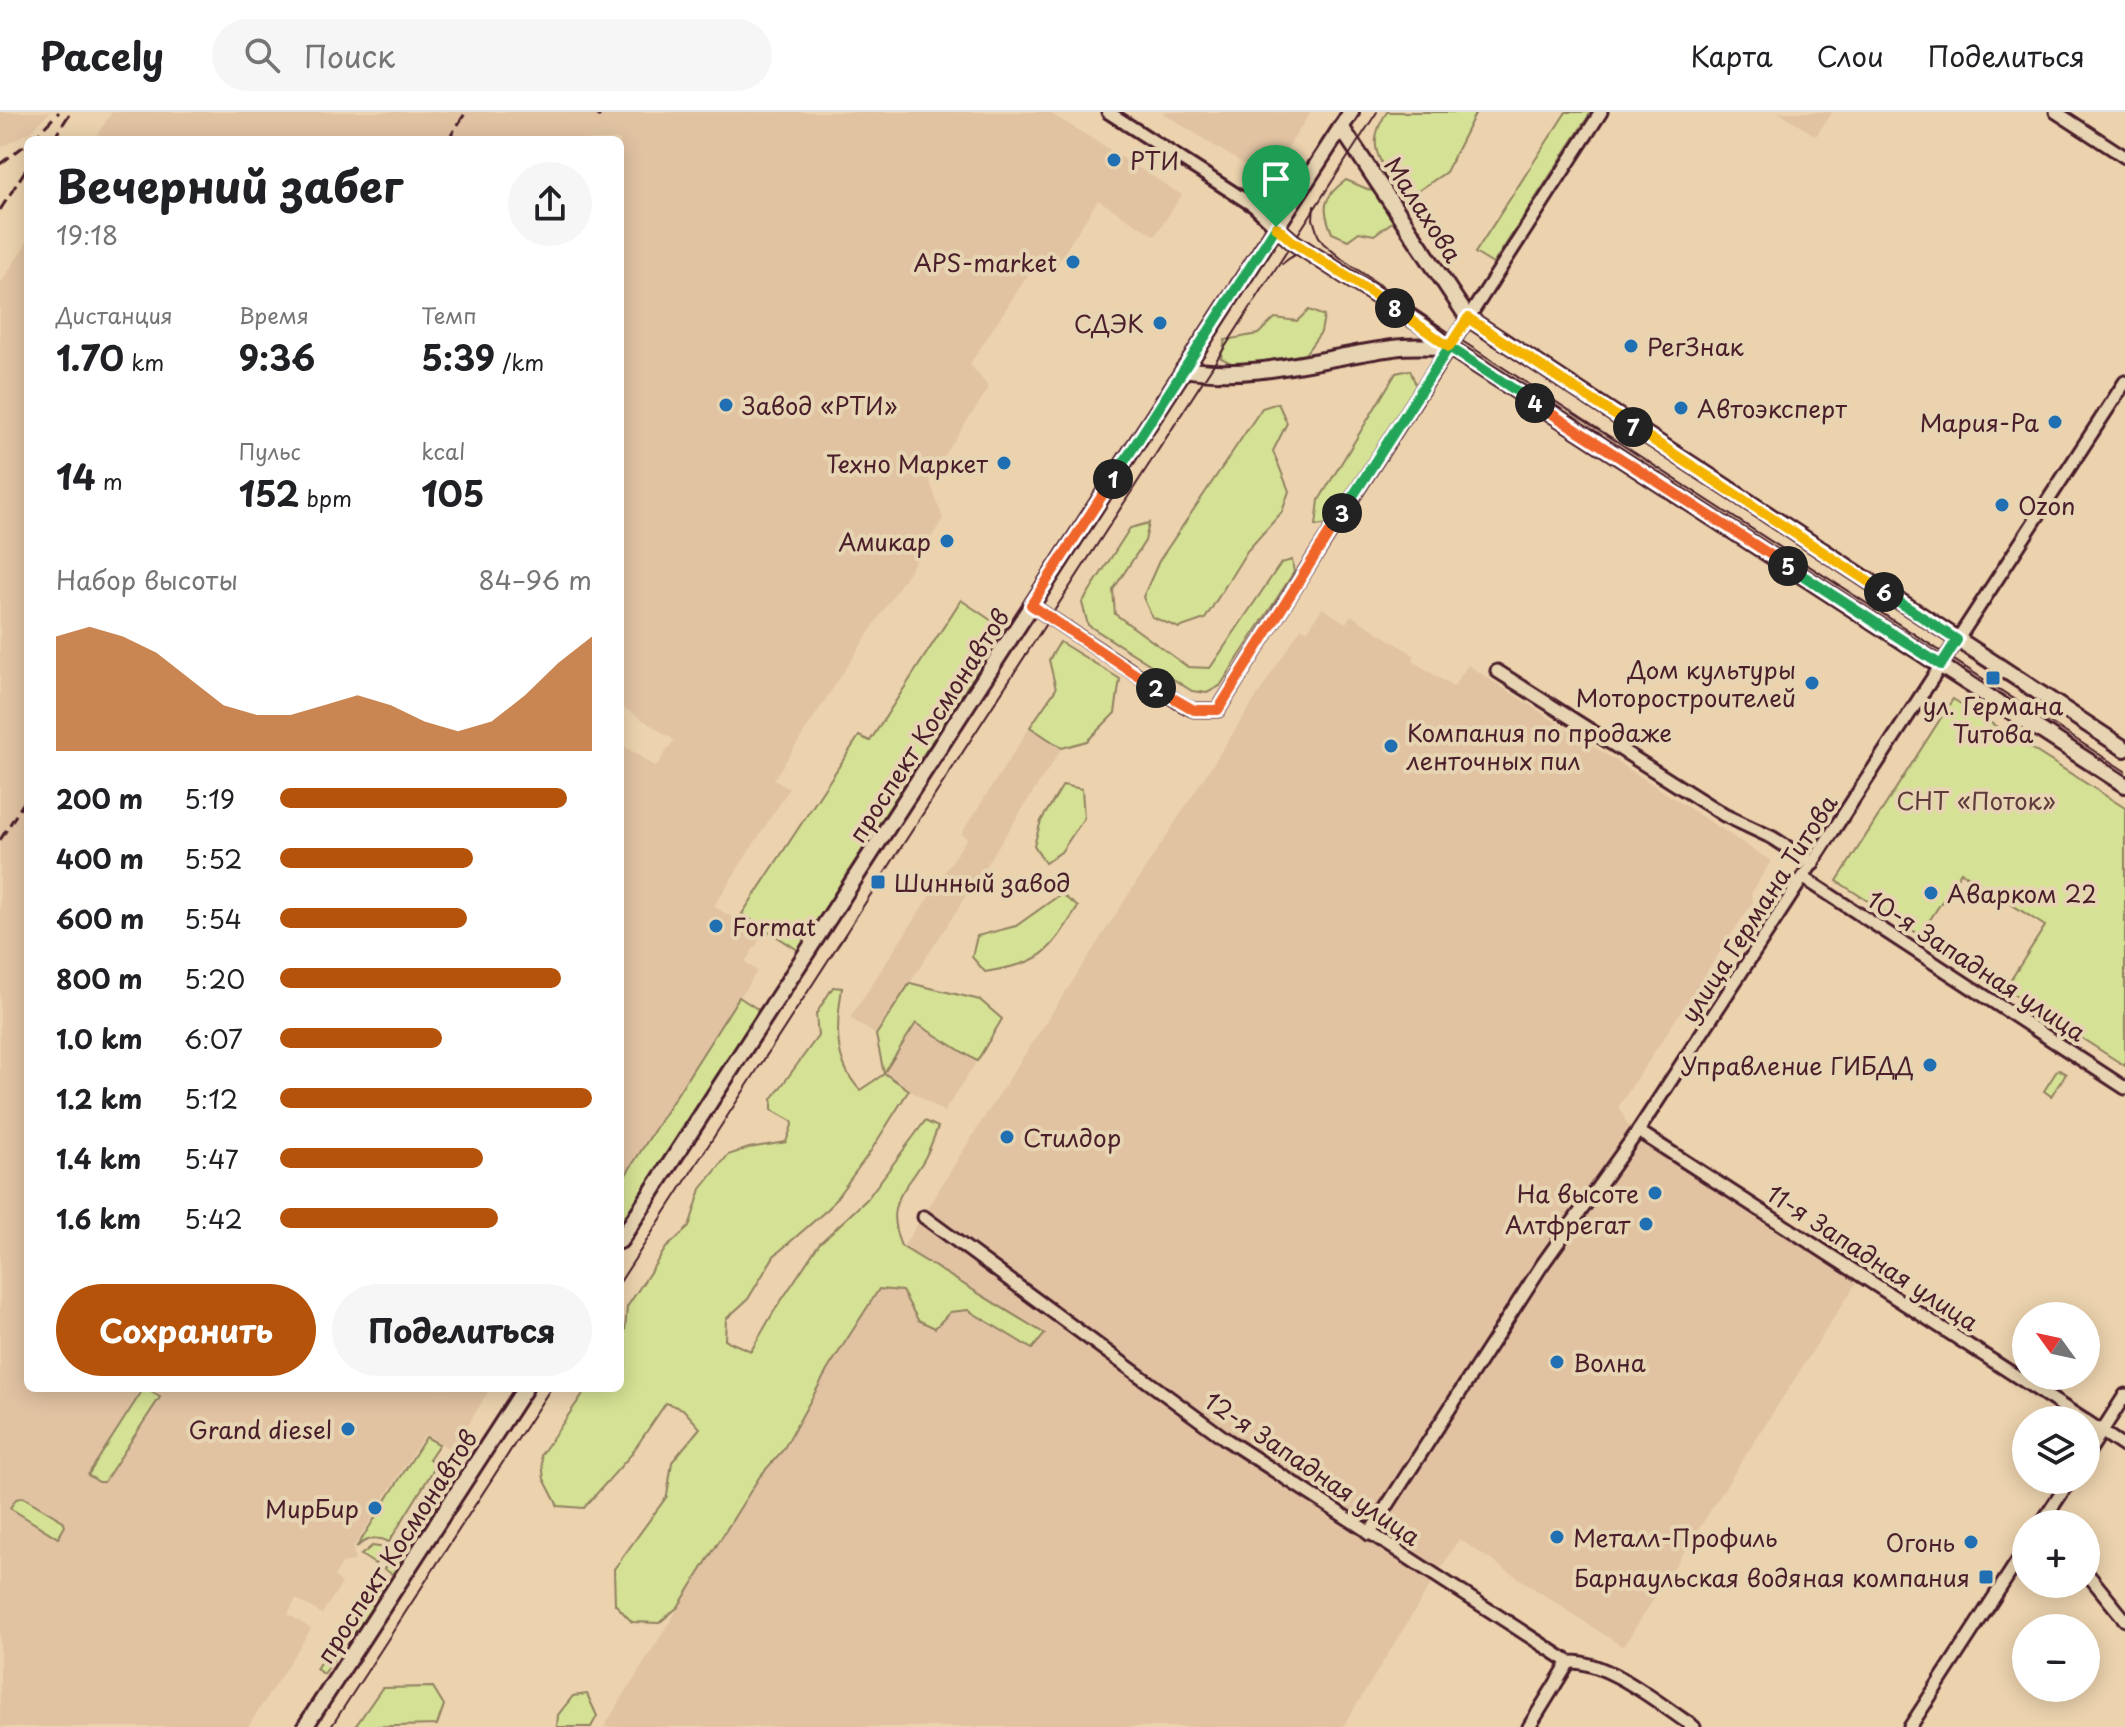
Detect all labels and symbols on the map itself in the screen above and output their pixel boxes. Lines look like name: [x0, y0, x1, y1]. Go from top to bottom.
place label: РТИ: [1130, 142, 1179, 178]
pin: [1242, 145, 1310, 227]
street label: Малахова: [1376, 149, 1472, 269]
marker: РТИ: [1105, 151, 1123, 169]
place label: АPS-market: [913, 244, 1057, 280]
marker: АPS-market: [1064, 253, 1082, 271]
pin: 8: [1375, 288, 1415, 328]
place label: СДЭК: [1074, 305, 1144, 341]
marker: СДЭК: [1151, 314, 1169, 332]
place label: РегЗнак: [1647, 328, 1744, 364]
marker: РегЗнак: [1622, 337, 1640, 355]
pin: 4: [1515, 383, 1555, 423]
place label: Завод «РТИ»: [742, 387, 898, 423]
place label: Автоэксперт: [1697, 390, 1847, 426]
marker: Завод «РТИ»: [717, 396, 735, 414]
marker: Автоэксперт: [1672, 399, 1690, 417]
place label: Мария-Ра: [1920, 404, 2039, 440]
pin: 7: [1613, 407, 1653, 447]
marker: Мария-Ра: [2046, 413, 2064, 431]
place label: Техно Маркет: [826, 445, 988, 481]
marker: Техно Маркет: [995, 454, 1013, 472]
pin: 1: [1093, 459, 1133, 499]
place label: Ozon: [2018, 487, 2075, 523]
pin: 3: [1322, 493, 1362, 533]
marker: Ozon: [1993, 496, 2011, 514]
place label: Амикар: [838, 523, 931, 559]
marker: Амикар: [938, 532, 956, 550]
pin: 5: [1768, 546, 1808, 586]
pin: 6: [1864, 572, 1904, 612]
street label: проспект Космонавтов: [839, 601, 1017, 849]
place label: Дом культуры Моторостроителей: [1576, 651, 1796, 715]
pin: 2: [1136, 668, 1176, 708]
marker: ул. Германа Титова: [1984, 669, 2002, 687]
marker: Дом культуры Моторостроителей: [1803, 674, 1821, 692]
place label: ул. Германа Титова: [1923, 687, 2063, 751]
place label: Компания по продаже ленточных пил: [1406, 714, 1672, 778]
marker: Компания по продаже ленточных пил: [1382, 737, 1400, 755]
park label: СНТ «Поток»: [1896, 782, 2056, 818]
street label: улица Германа Титова: [1671, 787, 1845, 1029]
place label: Шинный завод: [894, 864, 1071, 900]
marker: Шинный завод: [869, 873, 887, 891]
place label: Аварком 22: [1947, 875, 2097, 911]
street label: 10-я Западная улица: [1860, 881, 2094, 1049]
marker: Аварком 22: [1922, 884, 1940, 902]
place label: Format: [732, 908, 816, 944]
marker: Format: [707, 917, 725, 935]
place label: Управление ГИБДД: [1681, 1047, 1914, 1083]
marker: Управление ГИБДД: [1921, 1056, 1939, 1074]
place label: Стилдор: [1023, 1119, 1121, 1155]
marker: Стилдор: [998, 1128, 1016, 1146]
place label: На высоте: [1517, 1175, 1639, 1211]
street label: 11-я Западная улица: [1760, 1175, 1986, 1339]
marker: На высоте: [1646, 1184, 1664, 1202]
place label: Алтфрегат: [1505, 1206, 1631, 1242]
marker: Алтфрегат: [1637, 1215, 1655, 1233]
north arrow: [2012, 1302, 2100, 1390]
place label: Волна: [1573, 1344, 1646, 1380]
marker: Волна: [1548, 1353, 1566, 1371]
street label: 12-я Западная улица: [1198, 1382, 1428, 1554]
place label: Grand diesel: [188, 1411, 332, 1447]
marker: Grand diesel: [339, 1420, 357, 1438]
street label: проспект Космонавтов: [307, 1422, 485, 1670]
place label: МирБир: [265, 1490, 359, 1526]
marker: МирБир: [366, 1499, 384, 1517]
place label: Металл-Профиль: [1573, 1519, 1778, 1555]
place label: Огонь: [1886, 1524, 1955, 1560]
marker: Металл-Профиль: [1548, 1528, 1566, 1546]
marker: Огонь: [1962, 1533, 1980, 1551]
place label: Барнаульская водяная компания: [1574, 1559, 1970, 1595]
marker: Барнаульская водяная компания: [1977, 1568, 1995, 1586]

